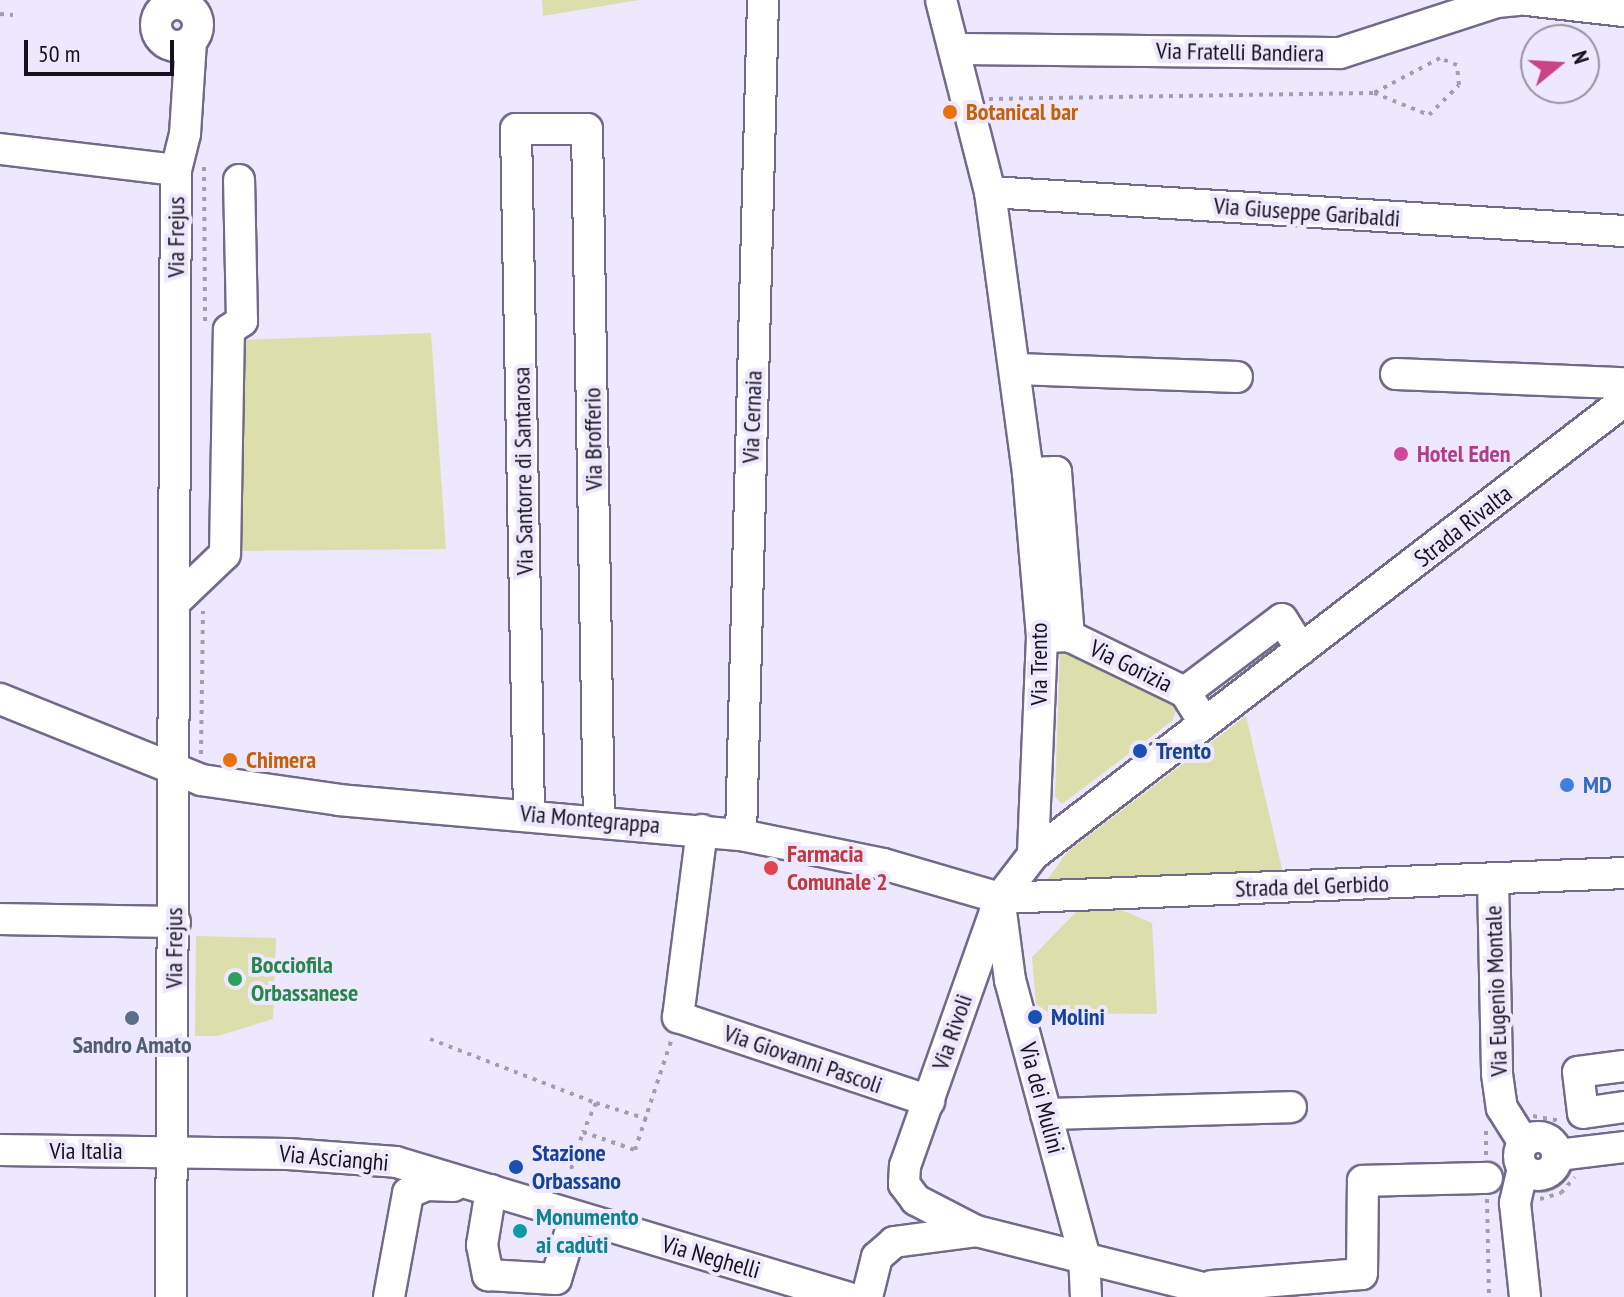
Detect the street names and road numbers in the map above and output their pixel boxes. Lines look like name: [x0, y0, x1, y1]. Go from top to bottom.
street label: Via Fratelli Bandiera: [1156, 36, 1324, 68]
street label: Via Giuseppe Garibaldi: [1213, 191, 1401, 233]
street label: Via Frejus: [162, 196, 190, 278]
street label: Via Santorre di Santarosa: [507, 367, 539, 575]
street label: Via Cernaia: [736, 370, 768, 464]
street label: Via Brofferio: [578, 387, 608, 491]
street label: Strada Rivalta: [1409, 479, 1517, 573]
street label: Via Trento: [1025, 622, 1053, 706]
street label: Via Gorizia: [1085, 634, 1177, 698]
street label: Via Montegrappa: [519, 799, 661, 839]
street label: Strada del Gerbido: [1235, 869, 1389, 903]
street label: Via Eugenio Montale: [1479, 905, 1513, 1077]
street label: Via Frejus: [160, 907, 188, 989]
street label: Via Rivoli: [926, 990, 978, 1074]
street label: Via Giovanni Pascoli: [720, 1018, 886, 1100]
street label: Via dei Mulini: [1013, 1039, 1071, 1157]
street label: Via Italia: [49, 1137, 123, 1165]
street label: Via Ascianghi: [278, 1139, 390, 1177]
street label: Via Neghelli: [659, 1229, 763, 1285]

